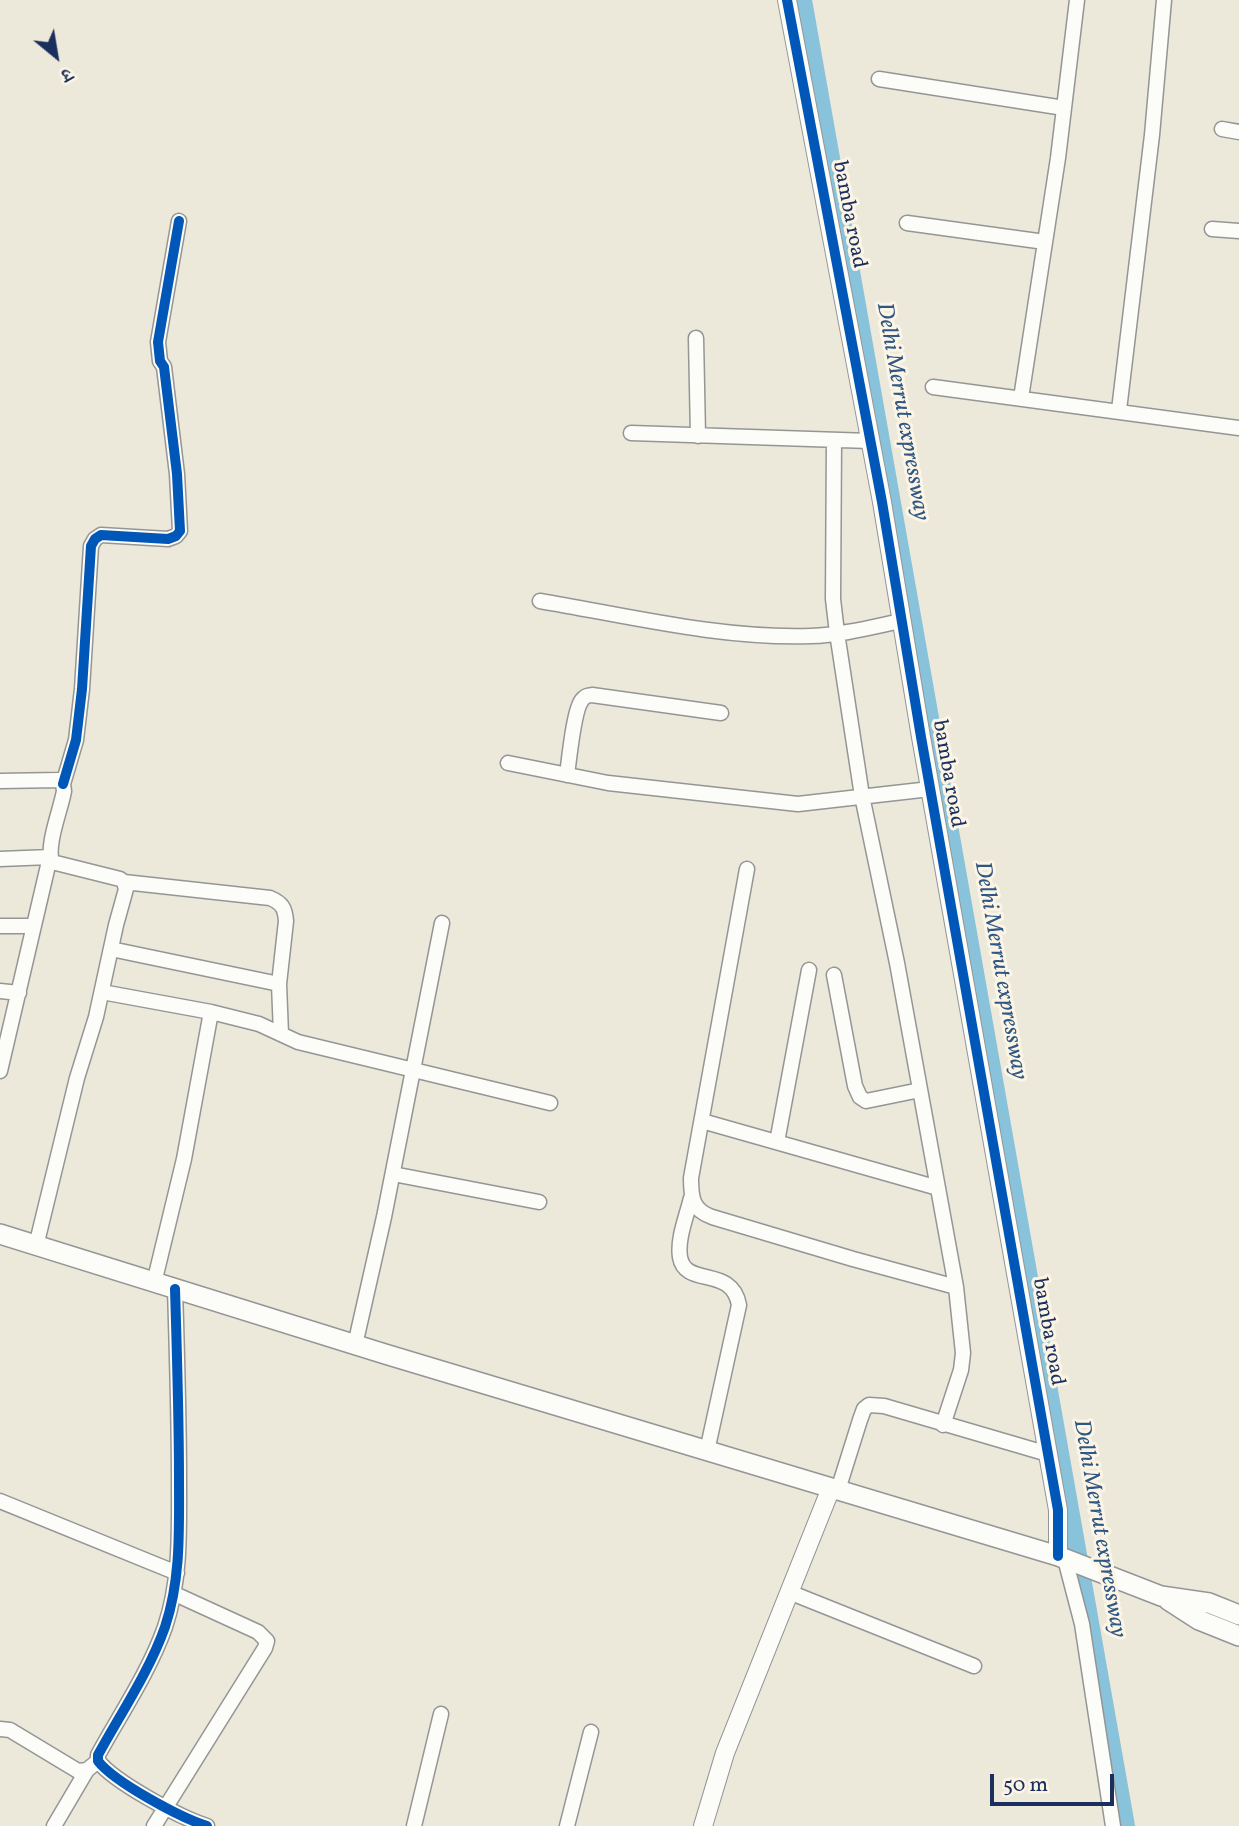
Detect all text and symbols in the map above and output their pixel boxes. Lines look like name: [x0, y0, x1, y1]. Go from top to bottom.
north arrow: [21, 21, 91, 91]
text: उ: [56, 61, 77, 88]
street label: bamba road: [825, 159, 871, 271]
water label: Delhi Merrut expressway: [868, 301, 934, 523]
street label: bamba road: [925, 718, 969, 830]
water label: Delhi Merrut expressway: [966, 860, 1032, 1082]
street label: bamba road: [1025, 1276, 1069, 1388]
water label: Delhi Merrut expressway: [1065, 1418, 1131, 1640]
scale bar: [994, 1759, 1118, 1803]
text: 50 m: [1003, 1771, 1048, 1800]

